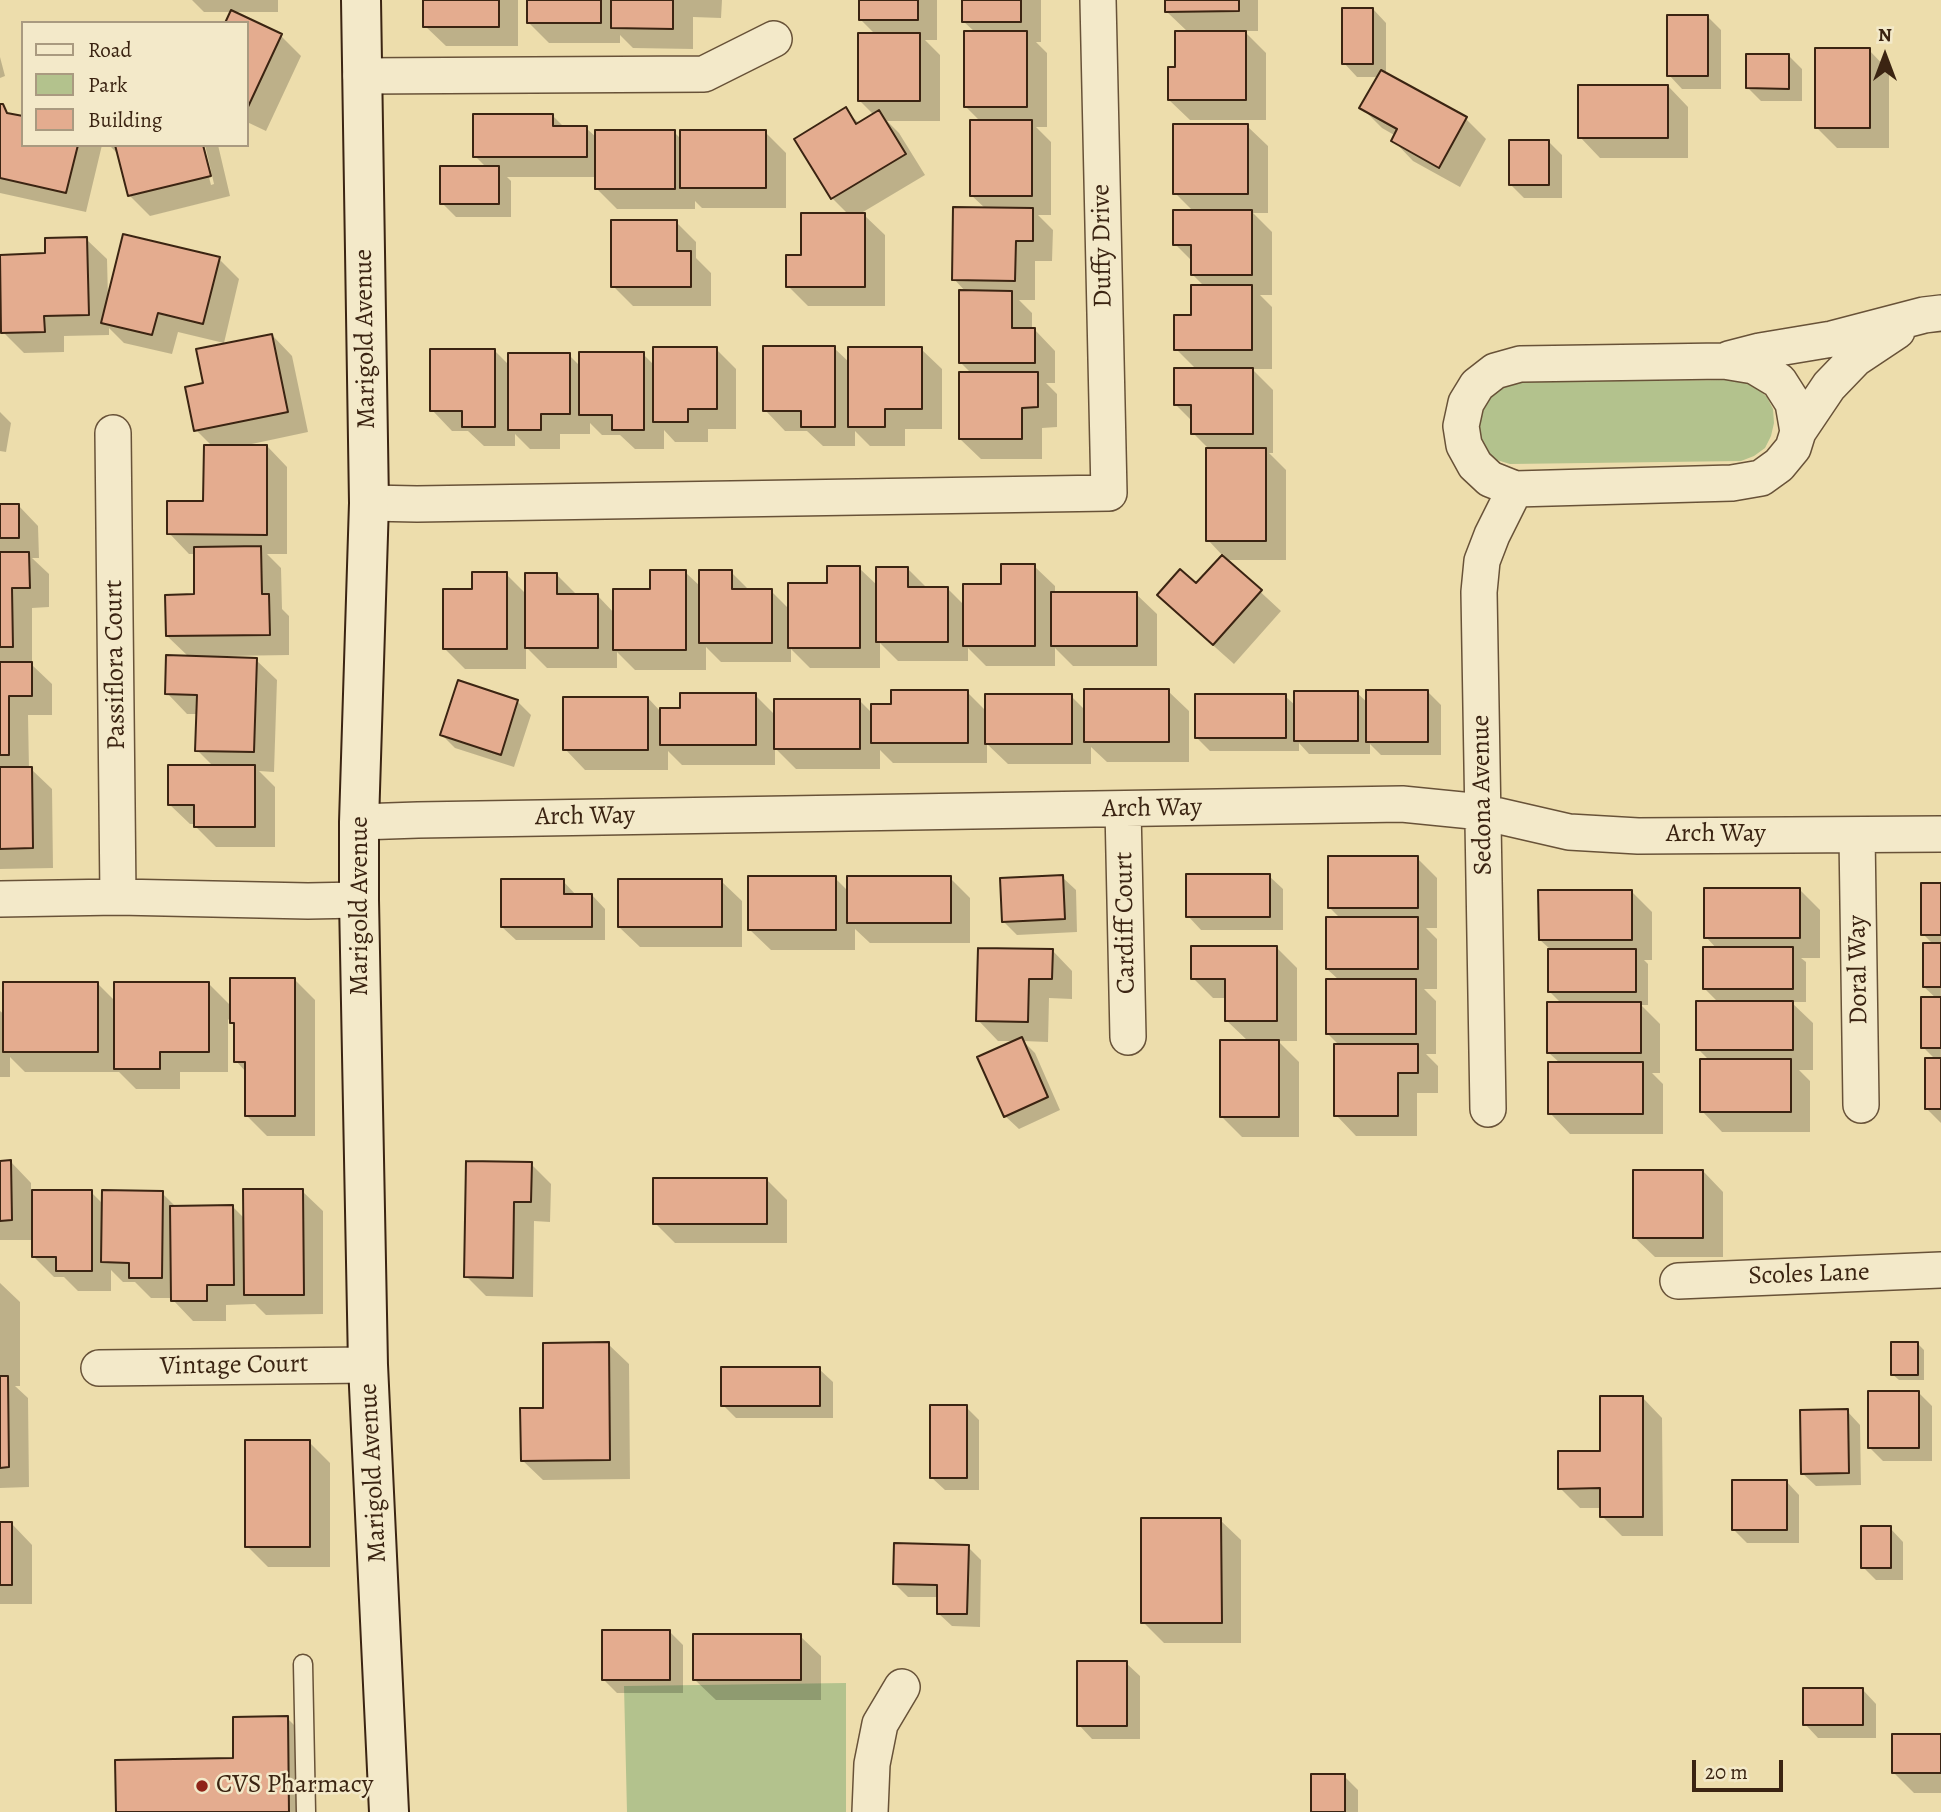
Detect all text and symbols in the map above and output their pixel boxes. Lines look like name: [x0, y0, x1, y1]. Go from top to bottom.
legend: [21, 21, 248, 147]
north arrow: [1850, 21, 1920, 91]
text: N: [1878, 22, 1892, 48]
text: Road: [88, 36, 132, 64]
text: Park: [88, 71, 127, 99]
text: Building: [88, 106, 162, 134]
street label: Duffy Drive: [1086, 184, 1120, 308]
street label: Marigold Avenue: [349, 249, 383, 429]
street label: Passiflora Court: [99, 580, 133, 750]
street label: Sedona Avenue: [1466, 714, 1500, 876]
street label: Arch Way: [1102, 793, 1202, 825]
street label: Arch Way: [535, 801, 635, 833]
street label: Marigold Avenue: [345, 816, 377, 996]
street label: Arch Way: [1666, 819, 1766, 851]
street label: Cardiff Court: [1109, 852, 1143, 994]
street label: Doral Way: [1842, 915, 1876, 1025]
street label: Scoles Lane: [1748, 1257, 1870, 1293]
street label: Vintage Court: [160, 1349, 308, 1383]
street label: Marigold Avenue: [354, 1382, 394, 1564]
scale bar: [1696, 1745, 1787, 1789]
text: 20 m: [1705, 1758, 1748, 1786]
place label: CVS Pharmacy: [216, 1770, 373, 1802]
marker: CVS Pharmacy: [194, 1778, 210, 1794]

